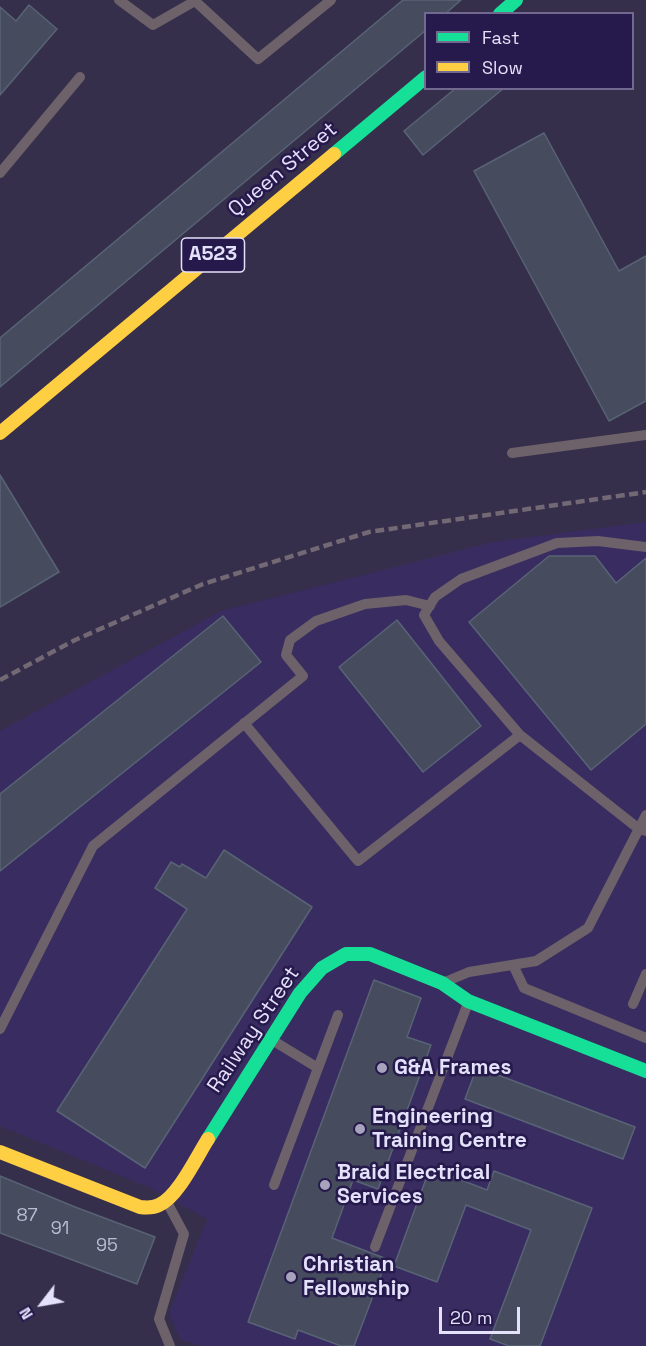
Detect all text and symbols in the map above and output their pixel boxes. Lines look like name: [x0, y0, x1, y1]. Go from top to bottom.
legend: [424, 12, 634, 90]
text: Fast: [482, 26, 519, 49]
text: Slow: [482, 56, 523, 79]
street label: Queen Street: [223, 117, 343, 223]
road number: A523: [182, 238, 244, 272]
street label: Railway Street: [203, 962, 305, 1098]
place label: G&A Frames: [394, 1055, 511, 1081]
marker: G&A Frames: [375, 1061, 389, 1075]
place label: Engineering Training Centre: [372, 1104, 527, 1154]
marker: Engineering Training Centre: [353, 1122, 367, 1136]
place label: Braid Electrical Services: [337, 1160, 490, 1210]
marker: Braid Electrical Services: [318, 1178, 332, 1192]
house number: 87: [16, 1205, 38, 1227]
house number: 91: [51, 1218, 69, 1240]
house number: 95: [96, 1235, 118, 1257]
place label: Christian Fellowship: [303, 1252, 410, 1302]
marker: Christian Fellowship: [284, 1270, 298, 1284]
north arrow: [12, 1274, 72, 1334]
scale bar: [442, 1295, 523, 1333]
text: N: [14, 1304, 38, 1324]
text: 20 m: [450, 1306, 493, 1329]

